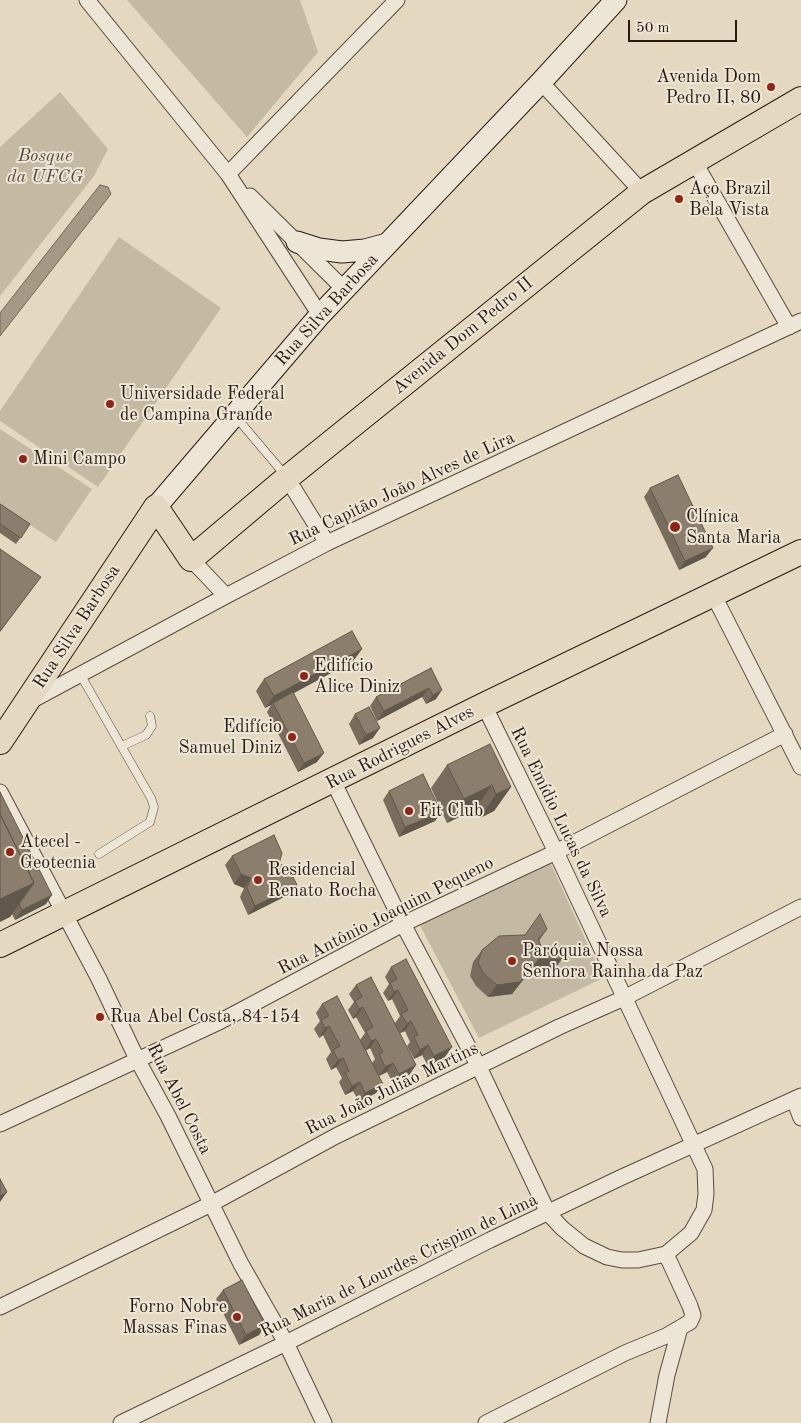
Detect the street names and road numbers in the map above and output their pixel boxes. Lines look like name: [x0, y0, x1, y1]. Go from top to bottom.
street label: Rua Silva Barbosa: [271, 249, 383, 371]
street label: Avenida Dom Pedro II: [388, 273, 538, 399]
street label: Rua Capitão João Alves de Lira: [286, 427, 518, 551]
street label: Rua Silva Barbosa: [29, 561, 125, 693]
street label: Rua Rodrigues Alves: [322, 701, 478, 795]
street label: Rua Emídio Lucas da Silva: [505, 723, 617, 921]
street label: Rua Antônio Joaquim Pequeno: [275, 852, 497, 980]
street label: Rua João Julião Martins: [302, 1038, 482, 1140]
street label: Rua Abel Costa: [142, 1040, 216, 1158]
street label: Rua Maria de Lourdes Crispim de Lima: [257, 1189, 541, 1343]

